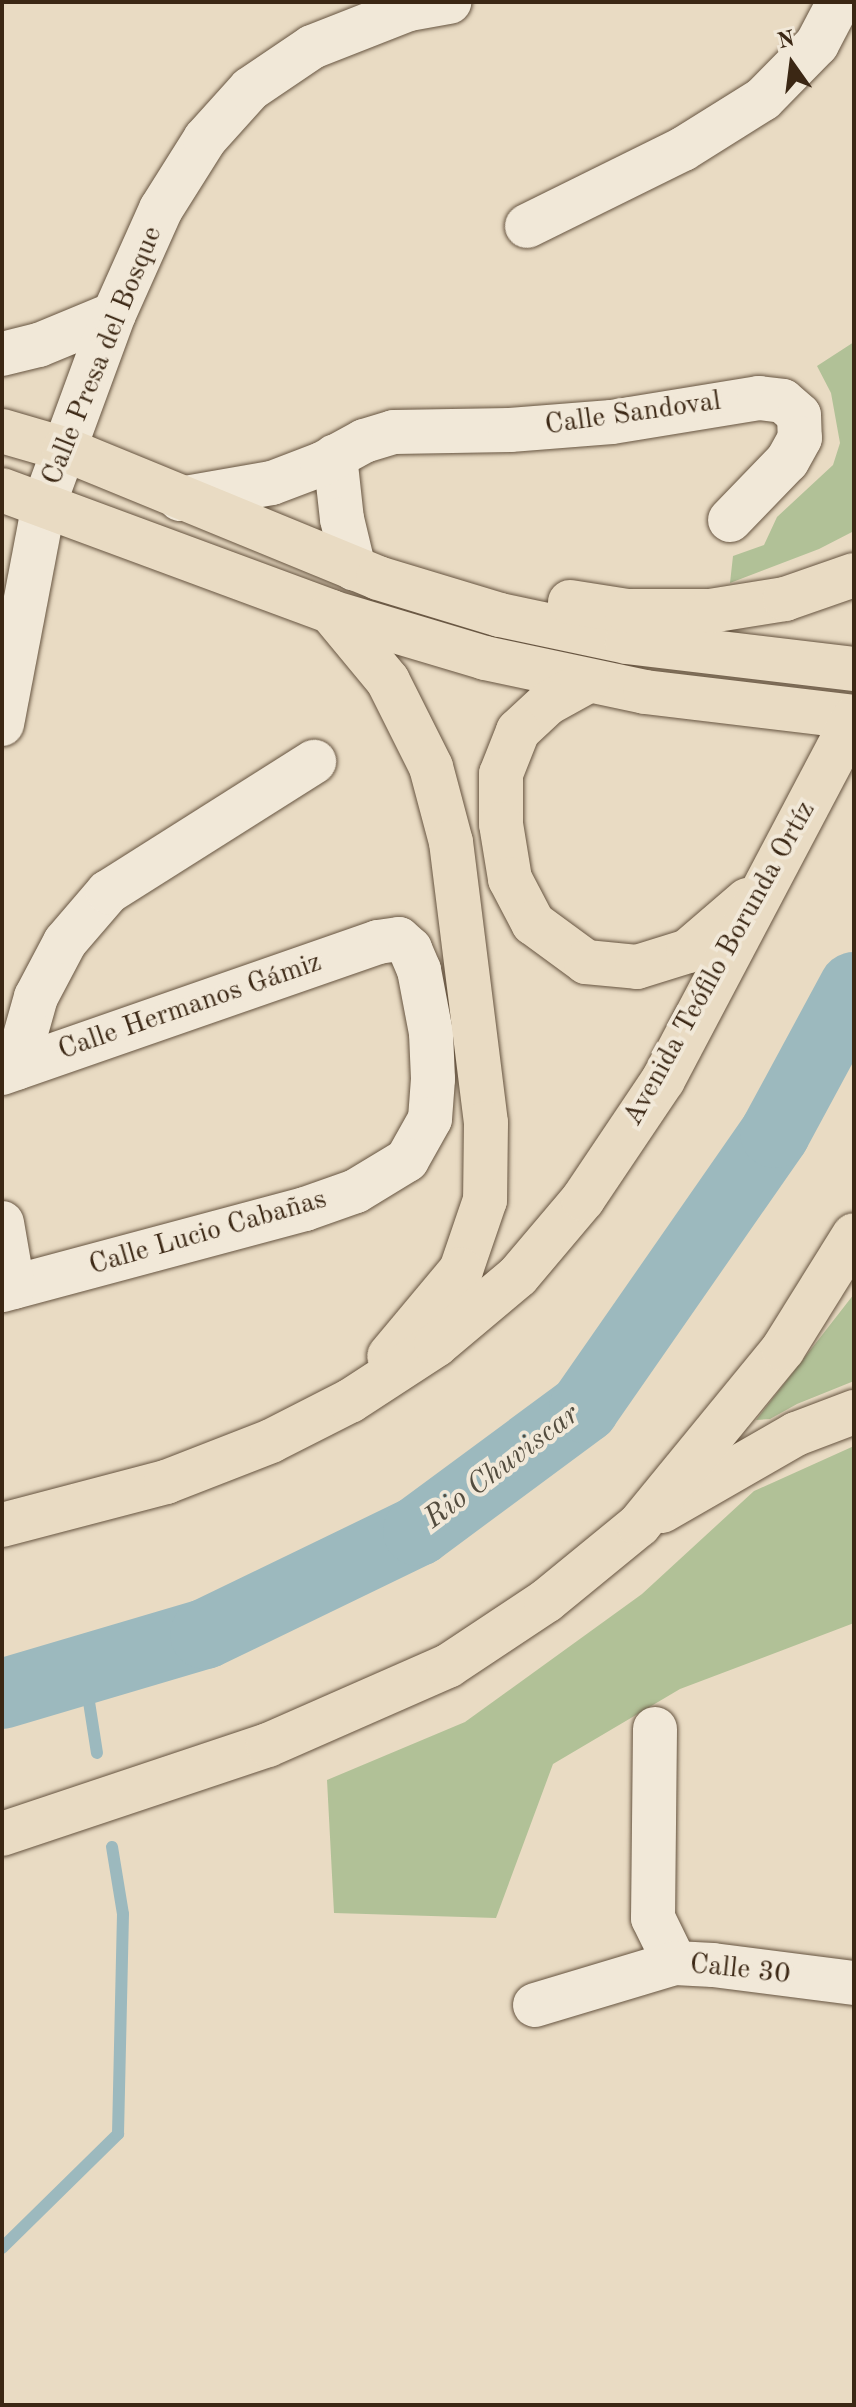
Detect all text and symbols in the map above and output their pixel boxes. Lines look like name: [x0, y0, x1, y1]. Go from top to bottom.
north arrow: [752, 24, 832, 104]
text: N: [775, 28, 797, 53]
street label: Calle Presa del Bosque: [36, 222, 170, 490]
street label: Calle Sandoval: [543, 385, 723, 443]
street label: Avenida Teófilo Borunda Ortíz: [617, 796, 823, 1132]
street label: Calle Hermanos Gámiz: [54, 946, 326, 1068]
street label: Calle Lucio Cabañas: [85, 1183, 331, 1283]
water label: Rio Chuviscar: [417, 1397, 587, 1537]
street label: Calle 30: [688, 1948, 792, 1992]

